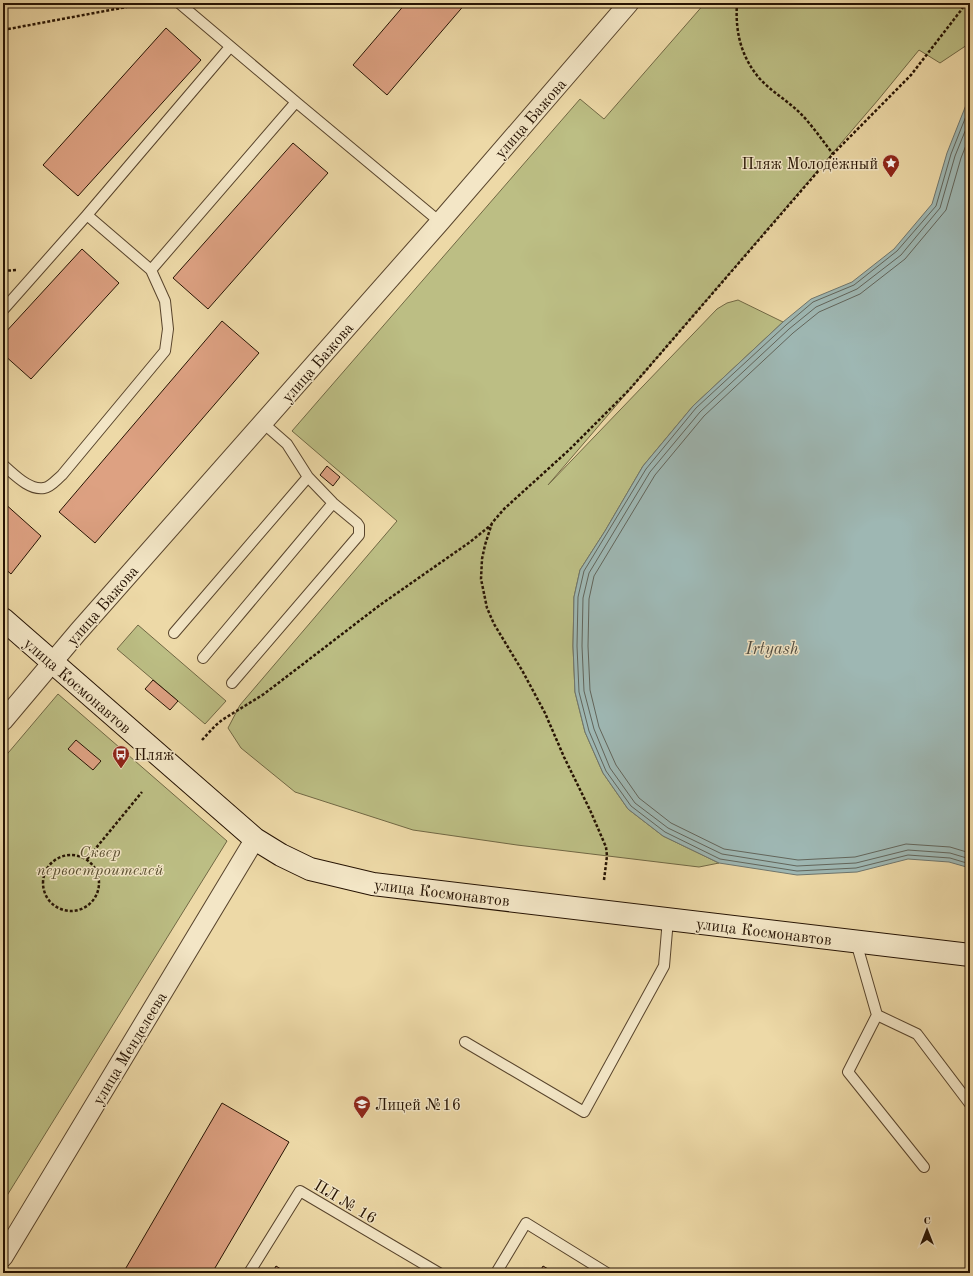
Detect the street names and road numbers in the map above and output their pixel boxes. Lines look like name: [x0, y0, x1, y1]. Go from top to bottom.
street label: улица Бажова: [493, 76, 570, 162]
street label: улица Бажова: [280, 320, 357, 406]
street label: улица Бажова: [65, 563, 142, 649]
street label: улица Космонавтов: [20, 636, 133, 737]
street label: улица Космонавтов: [373, 878, 511, 910]
street label: улица Космонавтов: [695, 917, 833, 949]
street label: улица Менделеева: [91, 990, 171, 1108]
street label: ПЛ № 16: [311, 1178, 379, 1228]

